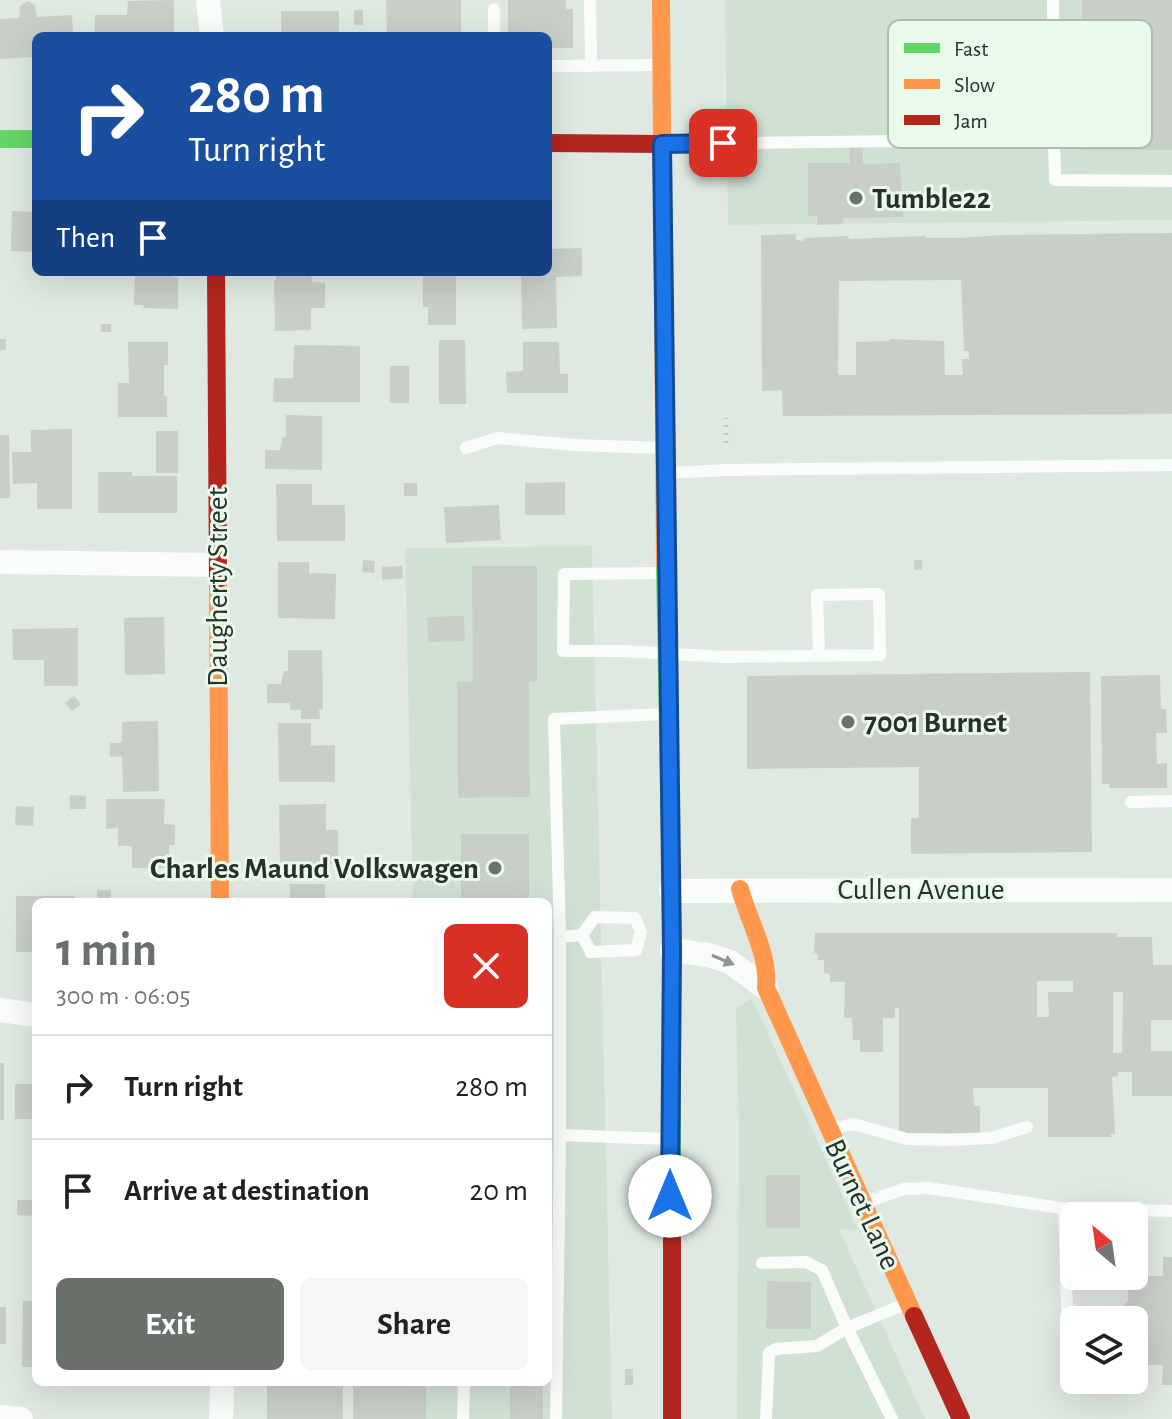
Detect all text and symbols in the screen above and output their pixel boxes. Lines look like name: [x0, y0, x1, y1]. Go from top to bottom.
legend: [888, 20, 1152, 148]
text: Fast: [954, 38, 988, 60]
icon: right: [56, 64, 160, 168]
text: 280 m: [188, 67, 325, 123]
text: Slow: [954, 74, 995, 96]
pin: [689, 109, 757, 177]
text: Jam: [954, 110, 988, 132]
icon: arrive: [701, 121, 745, 165]
text: Turn right: [188, 132, 325, 168]
place label: Tumble22: [872, 184, 991, 214]
marker: Tumble22: [847, 189, 865, 207]
icon: arrive: [131, 216, 175, 260]
text: Then: [56, 223, 115, 253]
street label: Daugherty Street: [203, 486, 233, 687]
place label: 7001 Burnet: [864, 708, 1007, 738]
marker: 7001 Burnet: [839, 713, 857, 731]
place label: Charles Maund Volkswagen: [150, 854, 479, 884]
marker: Charles Maund Volkswagen: [486, 859, 504, 877]
street label: Cullen Avenue: [837, 875, 1005, 905]
button: close: [444, 924, 528, 1008]
text: 1 min: [56, 927, 157, 975]
one-way arrow: [711, 954, 735, 967]
text: 300 m · 06:05: [56, 983, 190, 1009]
icon: right: [56, 1065, 100, 1109]
text: Turn right: [124, 1072, 243, 1102]
text: 280 m: [455, 1072, 528, 1102]
street label: Burnet Lane: [819, 1135, 905, 1274]
position arrow: [628, 1154, 712, 1238]
icon: arrive: [56, 1169, 100, 1213]
text: Arrive at destination: [124, 1176, 370, 1206]
text: 20 m: [470, 1176, 528, 1206]
north arrow: [1060, 1202, 1148, 1290]
map controls: [1060, 1202, 1148, 1394]
button: Exit: [56, 1278, 284, 1370]
button: Share: [300, 1278, 528, 1370]
button: layers: [1060, 1306, 1148, 1394]

